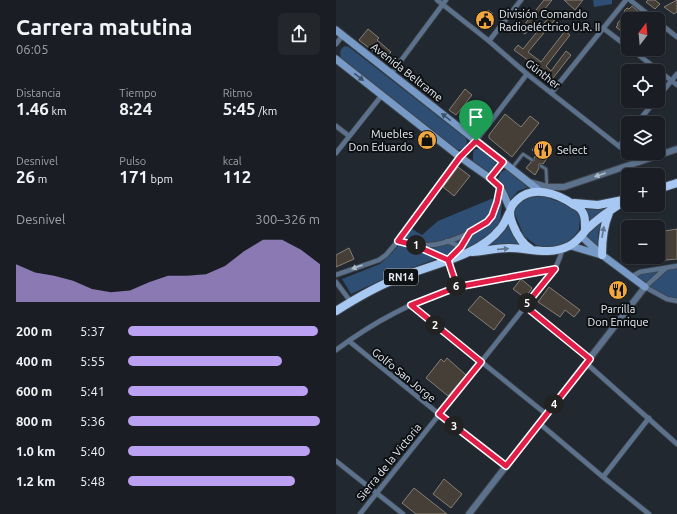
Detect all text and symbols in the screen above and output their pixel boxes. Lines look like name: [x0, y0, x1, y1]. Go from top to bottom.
place label: División Comando Radioeléctrico U.R. II: [499, 8, 600, 33]
public building icon: División Comando Radioeléctrico U.R. II: [474, 9, 496, 31]
north arrow: [621, 12, 665, 56]
map controls: [621, 12, 665, 264]
button: share: [278, 13, 320, 55]
text: Carrera matutina: [16, 14, 192, 39]
street label: Avenida Beltrame: [369, 40, 445, 104]
text: 06:05: [16, 42, 49, 56]
street label: Günther: [523, 57, 563, 92]
button: locate: [621, 64, 665, 108]
one-way arrow: [353, 73, 364, 81]
text: Distancia: [16, 87, 61, 99]
text: Tiempo: [119, 87, 157, 99]
text: Ritmo: [223, 87, 252, 99]
text: 1.46: [16, 99, 49, 118]
text: 8:24: [119, 99, 152, 118]
text: 5:45: [223, 99, 256, 118]
pin: [459, 100, 493, 141]
text: km: [49, 105, 67, 117]
text: /km: [256, 105, 277, 117]
icon: arrive: [465, 106, 487, 128]
one-way arrow: [440, 113, 451, 121]
button: layers: [621, 116, 665, 160]
place label: Muebles Don Eduardo: [349, 128, 413, 153]
shop icon: Muebles Don Eduardo: [416, 129, 438, 151]
restaurant icon: Select: [532, 139, 554, 161]
place label: Select: [557, 144, 588, 156]
text: Desnivel: [16, 155, 58, 167]
text: Pulso: [119, 155, 146, 167]
text: kcal: [223, 155, 242, 167]
text: 26: [16, 167, 35, 186]
text: 171: [119, 167, 148, 186]
text: 112: [223, 167, 251, 186]
button: +: [621, 168, 665, 212]
one-way arrow: [594, 172, 606, 178]
text: m: [35, 173, 47, 185]
text: bpm: [148, 173, 173, 185]
text: Desnivel: [16, 212, 65, 226]
text: 300–326 m: [255, 212, 320, 226]
button: −: [621, 220, 665, 264]
one-way arrow: [600, 226, 606, 238]
pin: 1: [406, 235, 426, 255]
text: 1: [413, 239, 419, 251]
one-way arrow: [496, 245, 509, 252]
one-way arrow: [351, 265, 363, 271]
road number: RN14: [384, 269, 418, 285]
pin: 6: [446, 276, 466, 296]
restaurant icon: Parrilla Don Enrique: [607, 279, 629, 301]
text: 6: [453, 280, 459, 292]
pin: 5: [517, 293, 537, 313]
text: 5: [524, 297, 530, 309]
place label: Parrilla Don Enrique: [587, 303, 649, 328]
pin: 2: [425, 315, 445, 335]
text: 2: [432, 319, 438, 331]
text: 200 m: [16, 324, 52, 338]
text: 5:37: [80, 324, 105, 338]
street label: Golfo San Jorge: [370, 346, 438, 404]
text: 400 m: [16, 354, 52, 368]
text: 5:55: [80, 354, 105, 368]
text: 600 m: [16, 384, 52, 398]
text: 5:41: [80, 384, 105, 398]
pin: 4: [544, 394, 564, 414]
text: 4: [551, 398, 557, 410]
text: 800 m: [16, 414, 52, 428]
text: 5:36: [80, 414, 105, 428]
pin: 3: [444, 416, 464, 436]
text: 3: [451, 420, 457, 432]
street label: Sierra de la Victoria: [354, 421, 424, 503]
text: 1.0 km: [16, 444, 55, 458]
text: 5:40: [80, 444, 105, 458]
text: 1.2 km: [16, 474, 55, 488]
text: 5:48: [80, 474, 105, 488]

